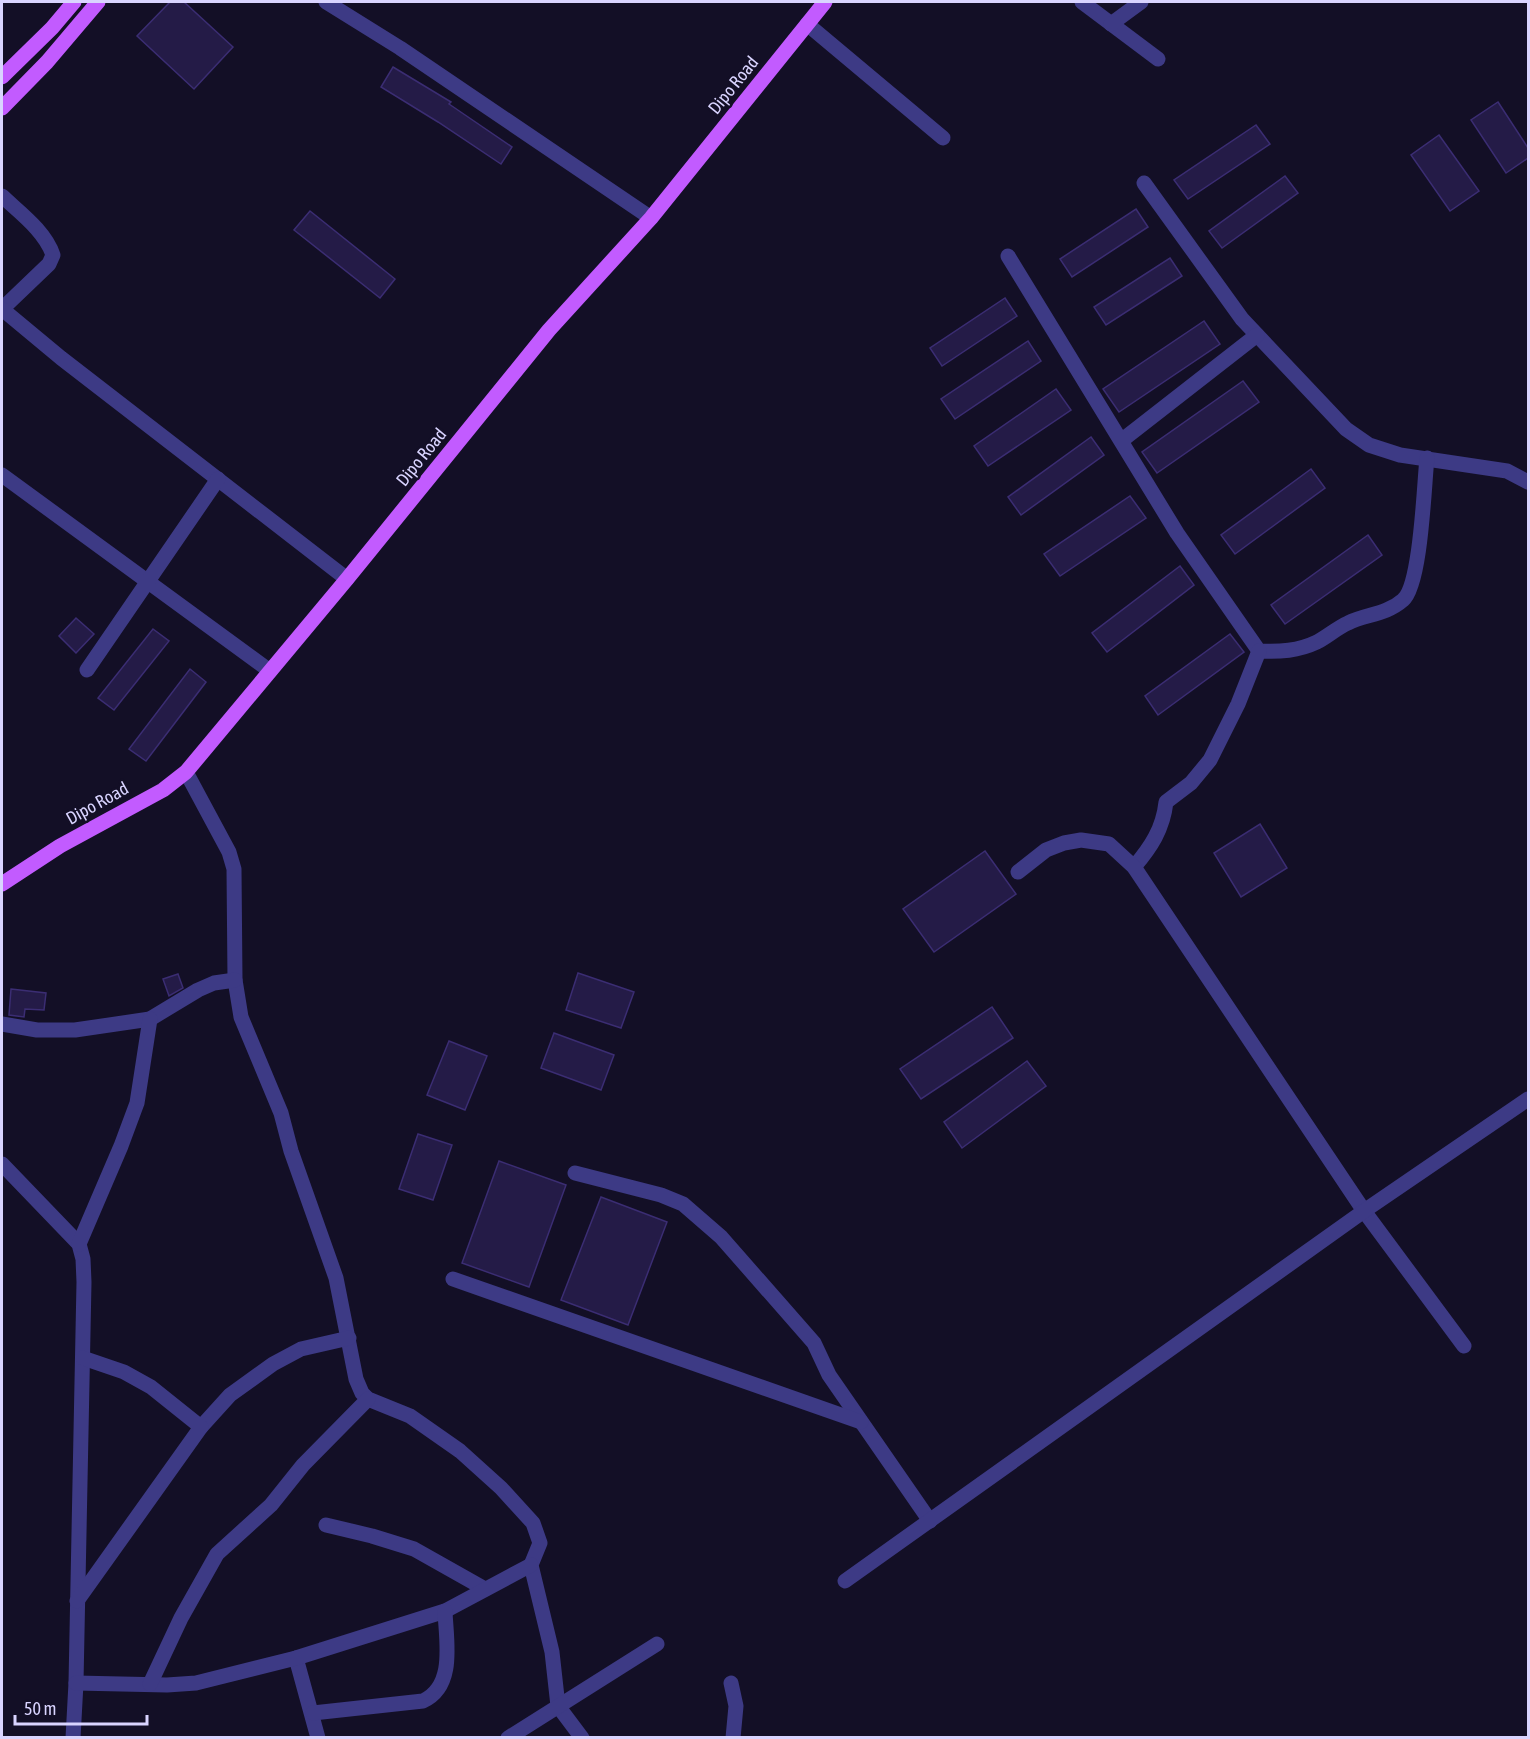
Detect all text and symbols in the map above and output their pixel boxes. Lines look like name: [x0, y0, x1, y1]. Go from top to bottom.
street label: Dipo Road: [703, 52, 763, 118]
street label: Dipo Road: [391, 424, 451, 490]
street label: Dipo Road: [62, 777, 132, 829]
scale bar: [15, 1688, 147, 1726]
text: 50 m: [24, 1698, 56, 1719]

